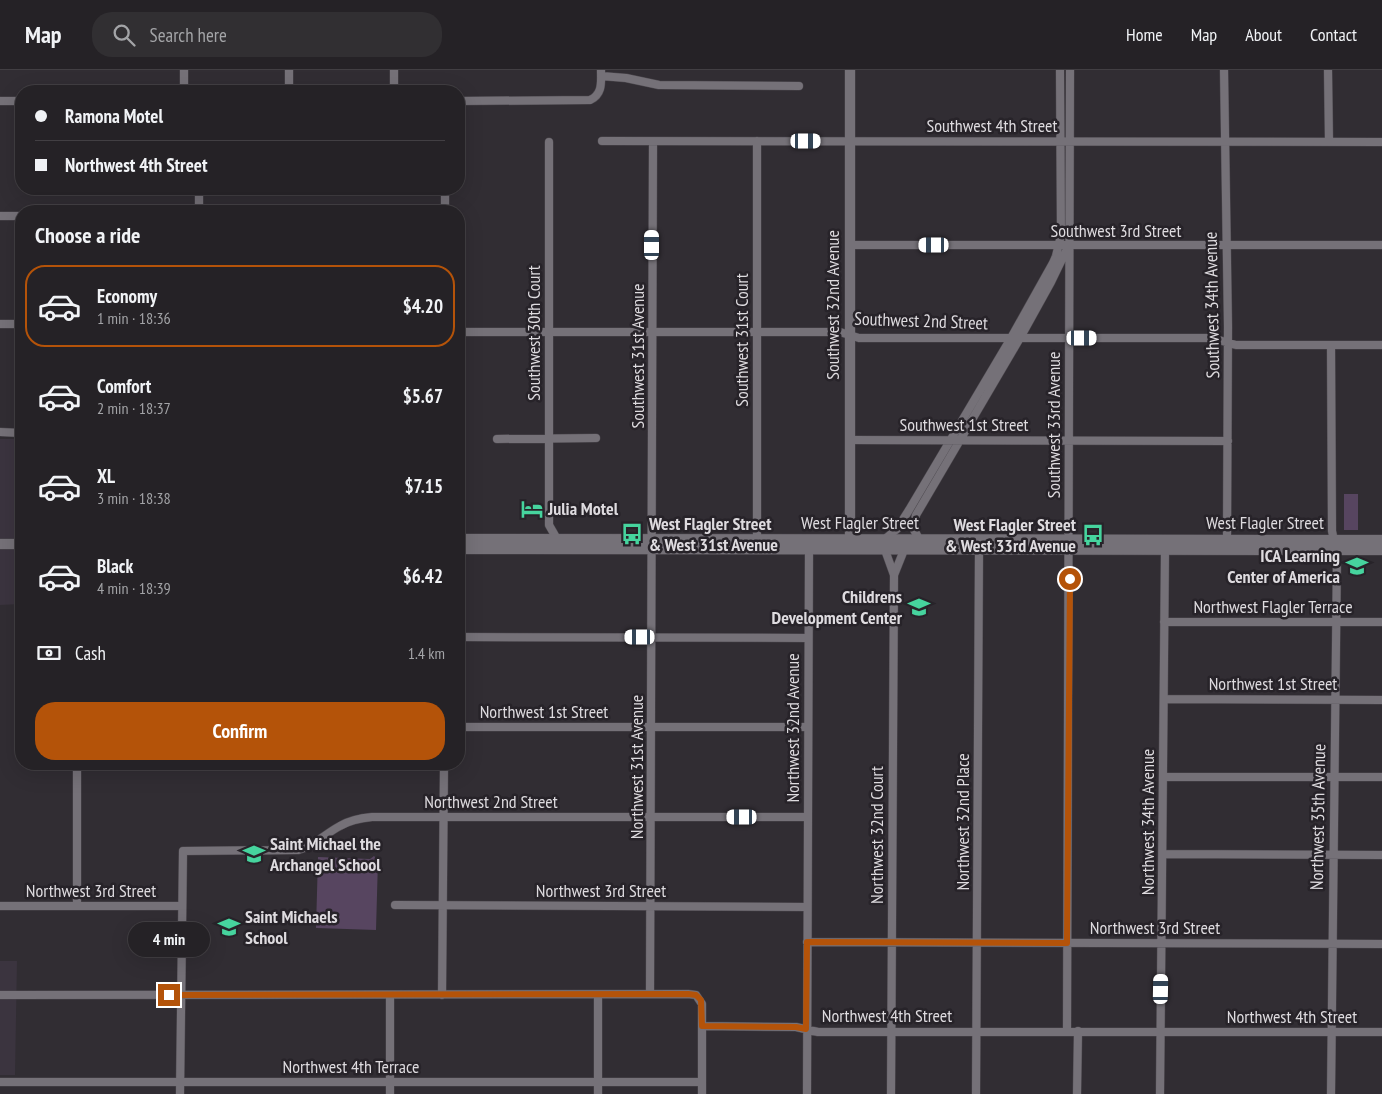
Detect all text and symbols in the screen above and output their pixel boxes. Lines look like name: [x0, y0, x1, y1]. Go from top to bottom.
search box: [92, 12, 442, 57]
text: Map: [25, 19, 62, 50]
icon: search: [110, 21, 138, 49]
text: Search here: [150, 23, 227, 47]
text: Home: [1126, 23, 1163, 46]
text: Map: [1191, 23, 1217, 46]
text: About: [1245, 23, 1282, 46]
text: Contact: [1310, 23, 1357, 46]
text: Ramona Motel: [65, 104, 163, 128]
street label: Southwest 4th Street: [927, 114, 1058, 137]
car: [791, 134, 821, 149]
text: Northwest 4th Street: [65, 153, 207, 177]
street label: Southwest 3rd Street: [1051, 219, 1181, 242]
text: Choose a ride: [35, 221, 140, 249]
car: [644, 230, 659, 260]
street label: Southwest 32nd Avenue: [821, 230, 844, 380]
street label: Southwest 34th Avenue: [1199, 231, 1224, 379]
car: [919, 238, 949, 253]
street label: Southwest 30th Court: [522, 265, 545, 401]
street label: Southwest 31st Court: [730, 273, 753, 407]
icon: car: [37, 284, 82, 329]
text: Economy: [97, 284, 157, 308]
street label: Southwest 31st Avenue: [626, 284, 649, 429]
text: $4.20: [403, 294, 443, 318]
street label: Southwest 2nd Street: [854, 307, 988, 334]
text: 1 min · 18:36: [97, 308, 171, 328]
car: [1067, 331, 1097, 346]
street label: Southwest 33rd Avenue: [1042, 352, 1065, 498]
icon: car: [37, 374, 82, 419]
text: Comfort: [97, 374, 151, 398]
text: $5.67: [403, 384, 443, 408]
text: 2 min · 18:37: [97, 398, 171, 418]
street label: Southwest 1st Street: [899, 413, 1029, 436]
icon: car: [37, 464, 82, 509]
text: XL: [97, 464, 115, 488]
text: $7.15: [405, 474, 443, 498]
text: 3 min · 18:38: [97, 488, 171, 508]
hotel icon: Julia Motel: [519, 496, 545, 522]
place label: Julia Motel: [547, 497, 619, 520]
street label: West Flagler Street: [801, 511, 919, 534]
street label: West Flagler Street: [1206, 511, 1324, 534]
place label: West Flagler Street & West 31st Avenue: [648, 512, 778, 556]
place label: West Flagler Street & West 33rd Avenue: [945, 513, 1077, 557]
bus stop icon: West Flagler Street & West 31st Avenue: [619, 521, 645, 547]
bus stop icon: West Flagler Street & West 33rd Avenue: [1080, 522, 1106, 548]
place label: ICA Learning Center of America: [1227, 544, 1340, 588]
school or university icon: ICA Learning Center of America: [1344, 553, 1370, 579]
icon: car: [37, 554, 82, 599]
text: Black: [97, 554, 133, 578]
text: $6.42: [403, 564, 443, 588]
route start: [1059, 568, 1081, 590]
text: 4 min · 18:39: [97, 578, 171, 598]
place label: Childrens Development Center: [772, 585, 903, 629]
school or university icon: Childrens Development Center: [906, 594, 932, 620]
street label: Northwest Flagler Terrace: [1193, 595, 1353, 618]
car: [625, 630, 655, 645]
icon: cash: [35, 639, 63, 667]
text: Cash: [75, 641, 106, 665]
text: 1.4 km: [408, 643, 445, 663]
street label: Northwest 32nd Avenue: [781, 653, 804, 803]
street label: Northwest 1st Street: [1209, 672, 1337, 695]
street label: Northwest 31st Avenue: [625, 695, 648, 839]
street label: Northwest 1st Street: [480, 700, 608, 723]
button: Confirm: [35, 702, 445, 760]
street label: Northwest 35th Avenue: [1305, 744, 1330, 890]
street label: Northwest 34th Avenue: [1136, 749, 1159, 895]
street label: Northwest 32nd Place: [951, 753, 974, 891]
street label: Northwest 32nd Court: [865, 766, 888, 904]
street label: Northwest 2nd Street: [424, 790, 558, 813]
car: [727, 810, 757, 825]
place label: Saint Michael the Archangel School: [269, 832, 381, 876]
school or university icon: Saint Michael the Archangel School: [241, 841, 267, 867]
street label: Northwest 3rd Street: [26, 879, 156, 902]
street label: Northwest 3rd Street: [536, 879, 666, 902]
place label: Saint Michaels School: [245, 905, 338, 949]
school or university icon: Saint Michaels School: [216, 914, 242, 940]
street label: Northwest 3rd Street: [1090, 916, 1220, 939]
callout: 4 min: [128, 922, 210, 958]
text: 4 min: [153, 929, 185, 949]
car: [1153, 974, 1168, 1004]
route end: [158, 984, 180, 1006]
street label: Northwest 4th Street: [822, 1004, 952, 1027]
street label: Northwest 4th Street: [1227, 1005, 1357, 1028]
street label: Northwest 4th Terrace: [283, 1055, 419, 1078]

